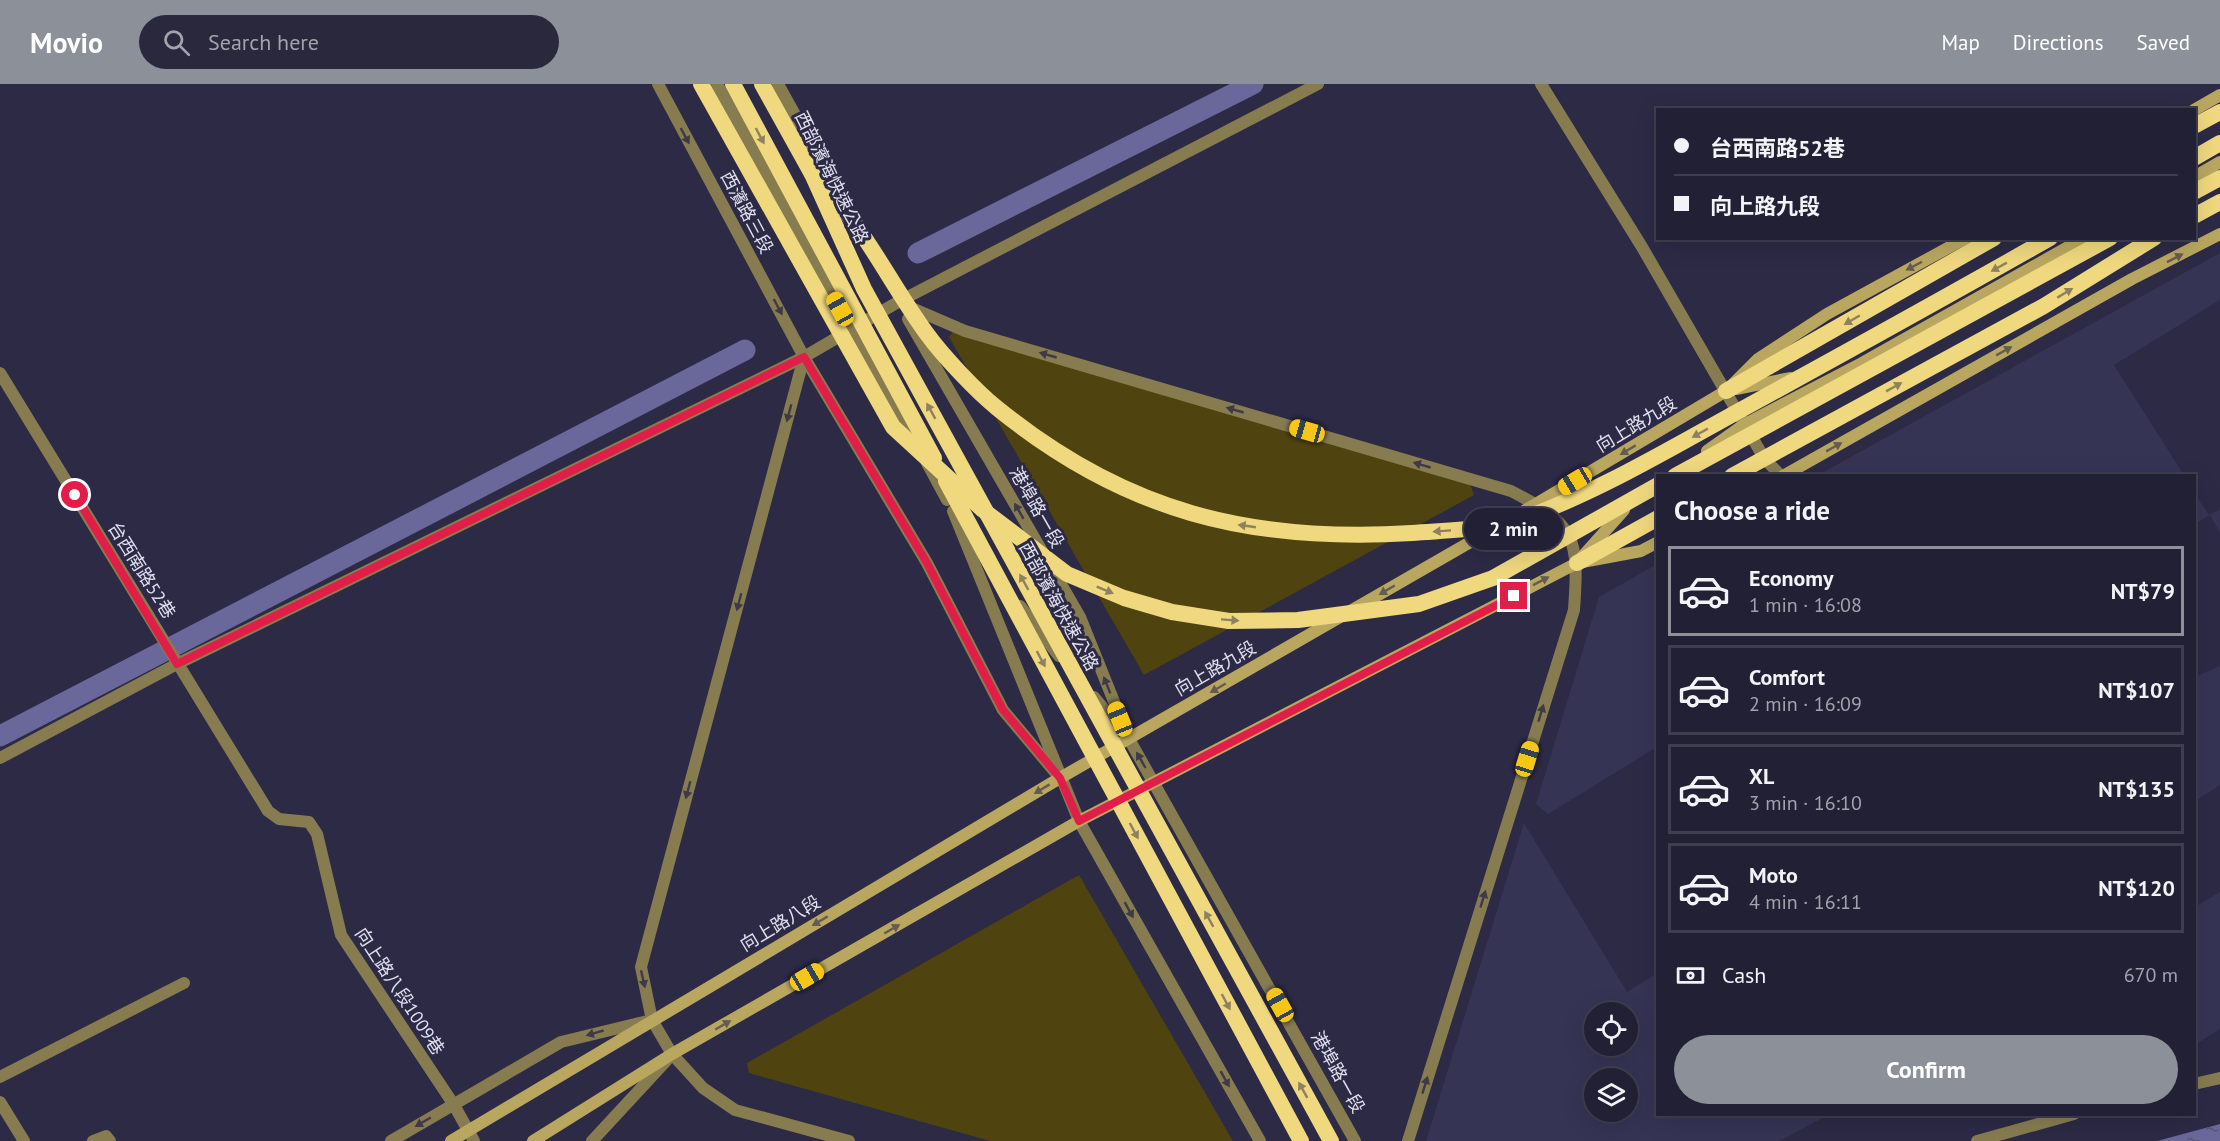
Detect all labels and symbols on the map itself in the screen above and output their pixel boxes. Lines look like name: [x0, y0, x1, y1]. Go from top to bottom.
street label: 西部濱海快速公路: [790, 107, 874, 247]
one-way arrow: [680, 127, 690, 144]
one-way arrow: [755, 127, 765, 144]
street label: 西濱路三段: [716, 167, 778, 257]
one-way arrow: [2166, 253, 2183, 262]
one-way arrow: [1906, 261, 1923, 271]
one-way arrow: [1990, 262, 2007, 272]
one-way arrow: [2057, 287, 2073, 298]
car: [823, 289, 857, 329]
one-way arrow: [773, 299, 783, 316]
one-way arrow: [1844, 314, 1860, 325]
one-way arrow: [1996, 346, 2012, 357]
one-way arrow: [1039, 350, 1057, 359]
one-way arrow: [1886, 382, 1903, 392]
street label: 向上路九段: [1592, 391, 1680, 457]
one-way arrow: [926, 402, 936, 419]
one-way arrow: [784, 405, 793, 423]
one-way arrow: [1226, 405, 1244, 414]
car: [1287, 417, 1327, 445]
one-way arrow: [1691, 428, 1708, 438]
one-way arrow: [1825, 442, 1842, 452]
one-way arrow: [1620, 444, 1636, 455]
one-way arrow: [1413, 460, 1431, 469]
street label: 港埠路一段: [1005, 462, 1069, 552]
car: [1555, 464, 1595, 498]
route start: [61, 481, 88, 508]
one-way arrow: [1014, 502, 1024, 519]
callout: 2 min: [1464, 509, 1564, 551]
street label: 台西南路52巷: [103, 517, 181, 623]
one-way arrow: [1238, 522, 1257, 531]
one-way arrow: [1432, 526, 1451, 536]
street label: 西部濱海快速公路: [1014, 537, 1104, 675]
one-way arrow: [1019, 574, 1029, 591]
one-way arrow: [1533, 576, 1550, 586]
route end: [1500, 582, 1527, 609]
one-way arrow: [1096, 585, 1114, 595]
one-way arrow: [1378, 585, 1395, 595]
one-way arrow: [733, 593, 743, 611]
one-way arrow: [1220, 615, 1239, 625]
street label: 向上路九段: [1170, 636, 1260, 700]
one-way arrow: [1036, 651, 1046, 668]
one-way arrow: [1102, 675, 1112, 693]
one-way arrow: [1209, 682, 1226, 692]
car: [1105, 699, 1135, 739]
one-way arrow: [1537, 704, 1546, 722]
car: [1513, 739, 1541, 779]
one-way arrow: [1136, 752, 1147, 768]
one-way arrow: [683, 781, 692, 799]
one-way arrow: [1033, 784, 1050, 794]
one-way arrow: [1129, 822, 1139, 839]
street label: 向上路八段: [736, 890, 824, 956]
one-way arrow: [1479, 890, 1488, 908]
one-way arrow: [1124, 901, 1134, 918]
one-way arrow: [1204, 910, 1214, 927]
one-way arrow: [812, 915, 828, 926]
street label: 向上路八段1009巷: [350, 923, 450, 1059]
one-way arrow: [884, 923, 900, 934]
car: [787, 960, 827, 994]
one-way arrow: [639, 969, 649, 988]
car: [1263, 985, 1297, 1025]
one-way arrow: [1221, 994, 1231, 1011]
one-way arrow: [715, 1020, 732, 1030]
street label: 港埠路一段: [1306, 1027, 1370, 1117]
one-way arrow: [586, 1029, 604, 1038]
one-way arrow: [1220, 1071, 1230, 1088]
one-way arrow: [1421, 1076, 1430, 1094]
one-way arrow: [1298, 1081, 1308, 1098]
one-way arrow: [415, 1117, 431, 1128]

